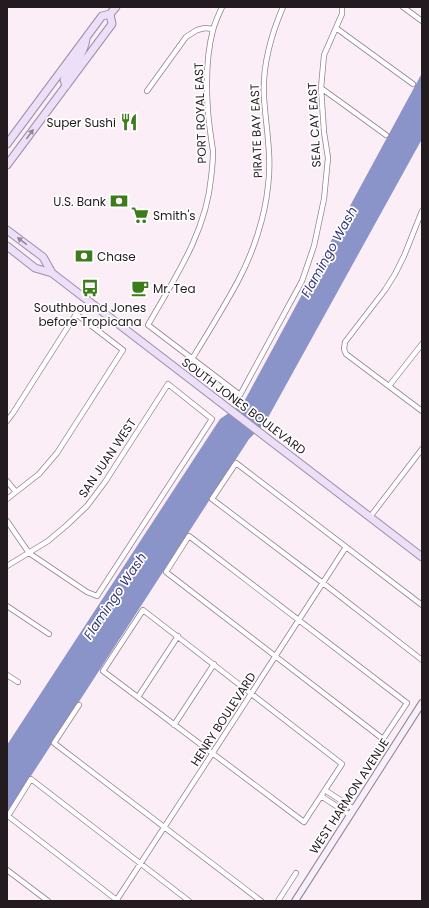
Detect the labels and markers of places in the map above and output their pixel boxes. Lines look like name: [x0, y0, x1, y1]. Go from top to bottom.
restaurant icon: Super Sushi: [119, 112, 139, 132]
place label: Super Sushi: [46, 114, 116, 131]
bank icon: U.S. Bank: [109, 191, 129, 211]
place label: U.S. Bank: [53, 193, 107, 210]
supermarket icon: Smith's: [130, 205, 150, 225]
place label: Smith's: [153, 207, 196, 224]
bank icon: Chase: [74, 246, 94, 266]
place label: Chase: [97, 248, 136, 265]
bus stop icon: Southbound Jones before Tropicana: [80, 278, 100, 298]
cafe icon: Mr. Tea: [130, 278, 150, 298]
place label: Mr. Tea: [153, 280, 196, 297]
place label: Southbound Jones before Tropicana: [34, 299, 146, 330]

